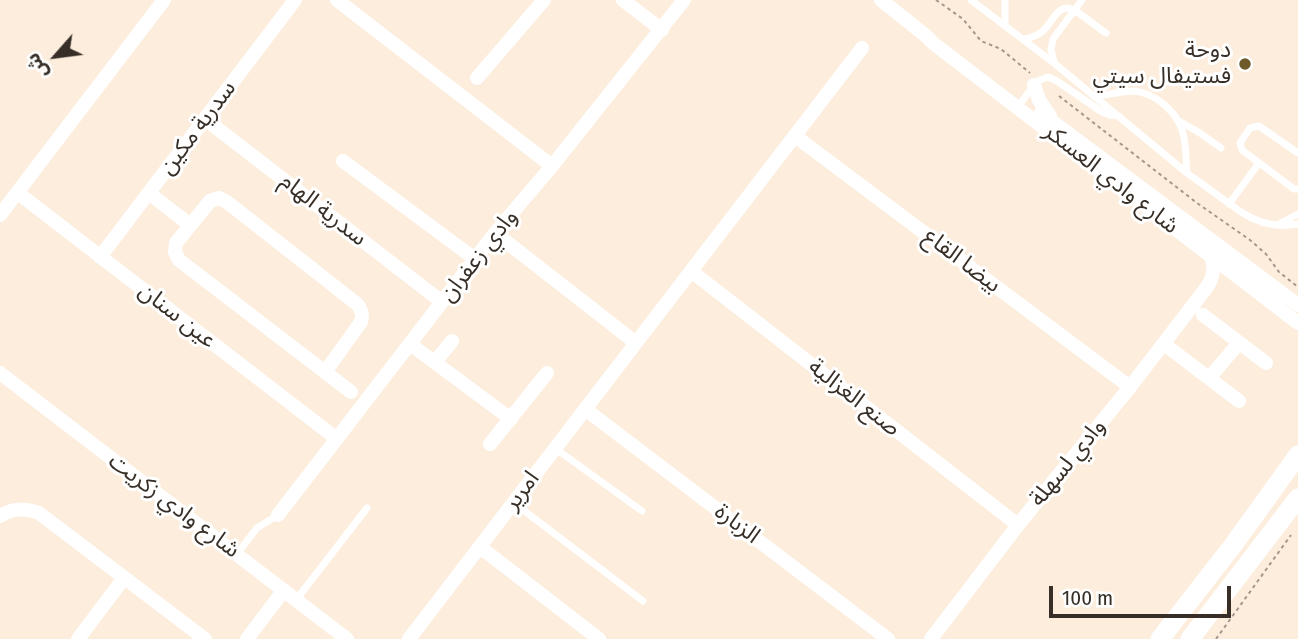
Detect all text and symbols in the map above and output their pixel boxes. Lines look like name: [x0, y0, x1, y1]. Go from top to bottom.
north arrow: [21, 21, 91, 91]
place label: دوحة فستيفال سيتي: [1092, 37, 1231, 91]
text: ش: [21, 49, 53, 83]
marker: دوحة فستيفال سيتي: [1237, 56, 1253, 72]
street label: سدرية مكين: [154, 76, 242, 180]
street label: شارع وادي العسكر: [1038, 118, 1184, 240]
street label: سدرية الهام: [274, 168, 372, 252]
street label: وادي زعفران: [434, 204, 524, 308]
street label: بيضا القاع: [918, 223, 1006, 299]
street label: عين سنان: [133, 277, 221, 355]
street label: صنع الغزالية: [802, 353, 906, 443]
street label: وادي لسهلة: [1024, 414, 1112, 512]
street label: شارع وادي زكريت: [103, 448, 245, 564]
street label: امرير: [498, 466, 546, 516]
street label: الزبارة: [709, 498, 765, 550]
scale bar: [1053, 572, 1235, 616]
text: 100 m: [1062, 585, 1113, 611]

